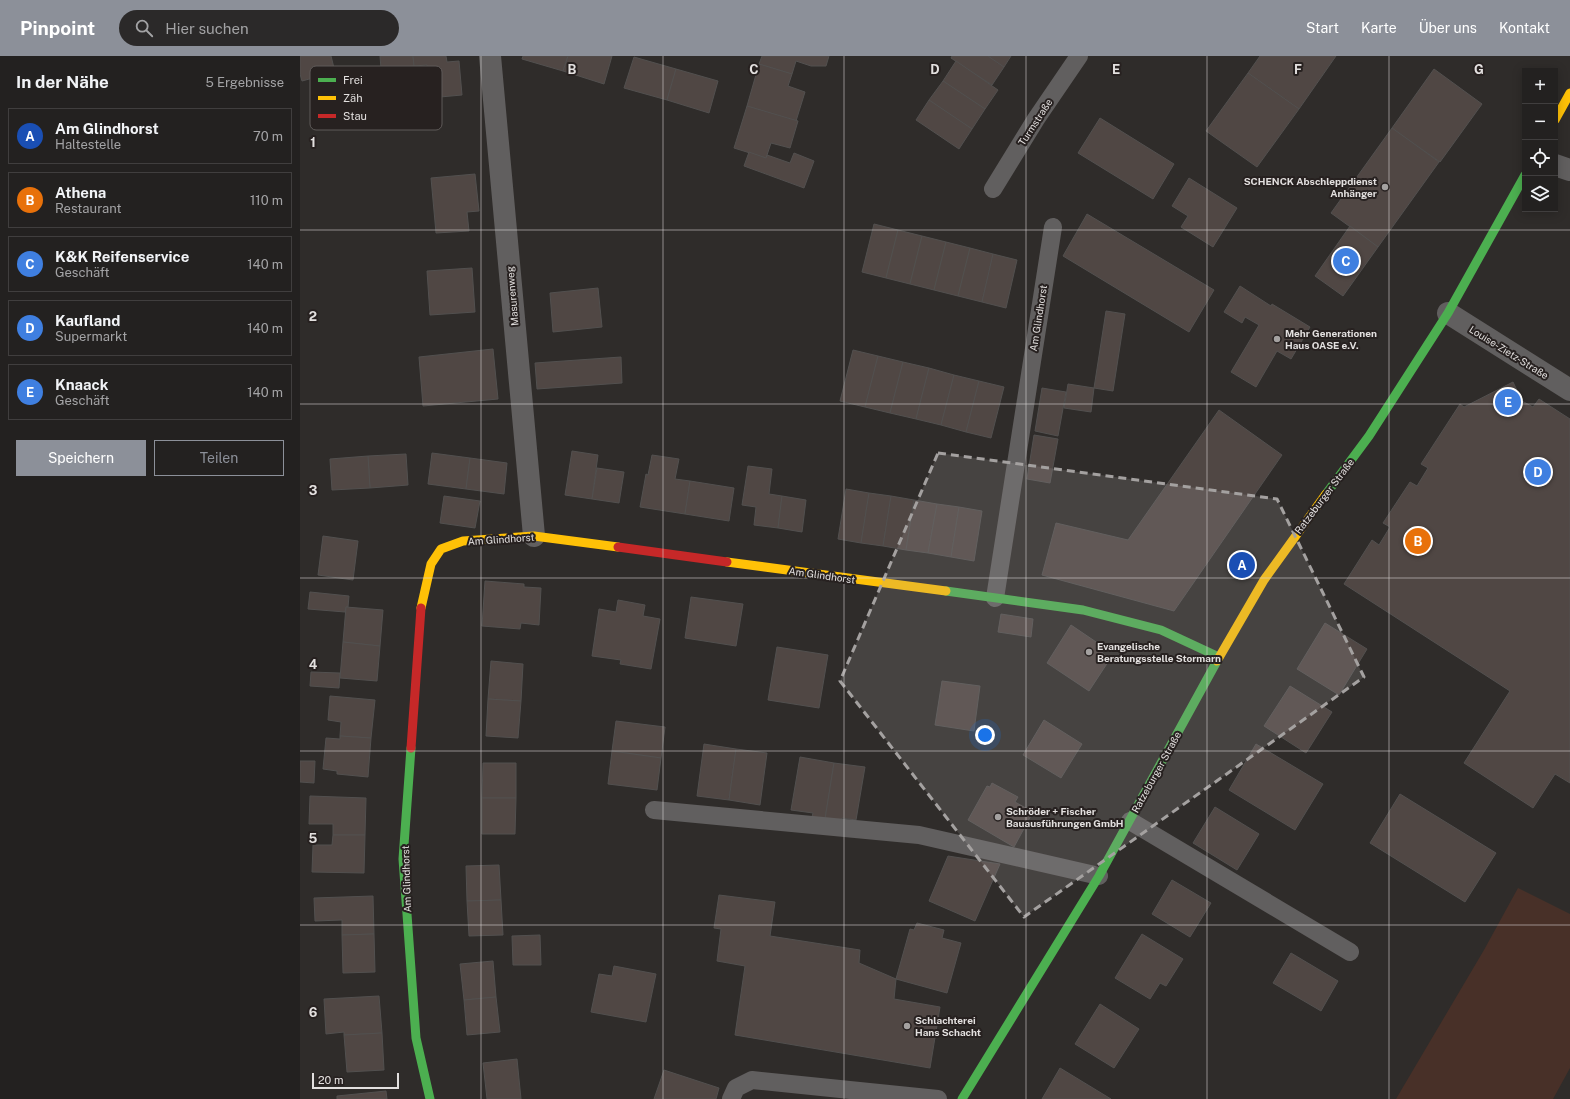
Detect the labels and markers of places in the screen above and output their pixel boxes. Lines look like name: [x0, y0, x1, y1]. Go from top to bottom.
place label: SCHENCK Abschleppdienst Anhänger: [1244, 175, 1377, 199]
marker: SCHENCK Abschleppdienst Anhänger: [1380, 182, 1390, 192]
pin: C: [1333, 246, 1359, 276]
place label: Mehr Generationen Haus OASE e.V.: [1285, 327, 1377, 351]
marker: Mehr Generationen Haus OASE e.V.: [1272, 334, 1282, 344]
pin: E: [1495, 387, 1521, 417]
pin: D: [1525, 457, 1551, 487]
pin: B: [1405, 526, 1431, 556]
pin: A: [1229, 550, 1255, 580]
place label: Evangelische Beratungsstelle Stormarn: [1097, 640, 1221, 664]
marker: Evangelische Beratungsstelle Stormarn: [1084, 647, 1094, 657]
place label: Schröder + Fischer Bauausführungen GmbH: [1006, 805, 1124, 829]
marker: Schröder + Fischer Bauausführungen GmbH: [993, 812, 1003, 822]
place label: Schlachterei Hans Schacht: [915, 1014, 981, 1038]
marker: Schlachterei Hans Schacht: [902, 1021, 912, 1031]

